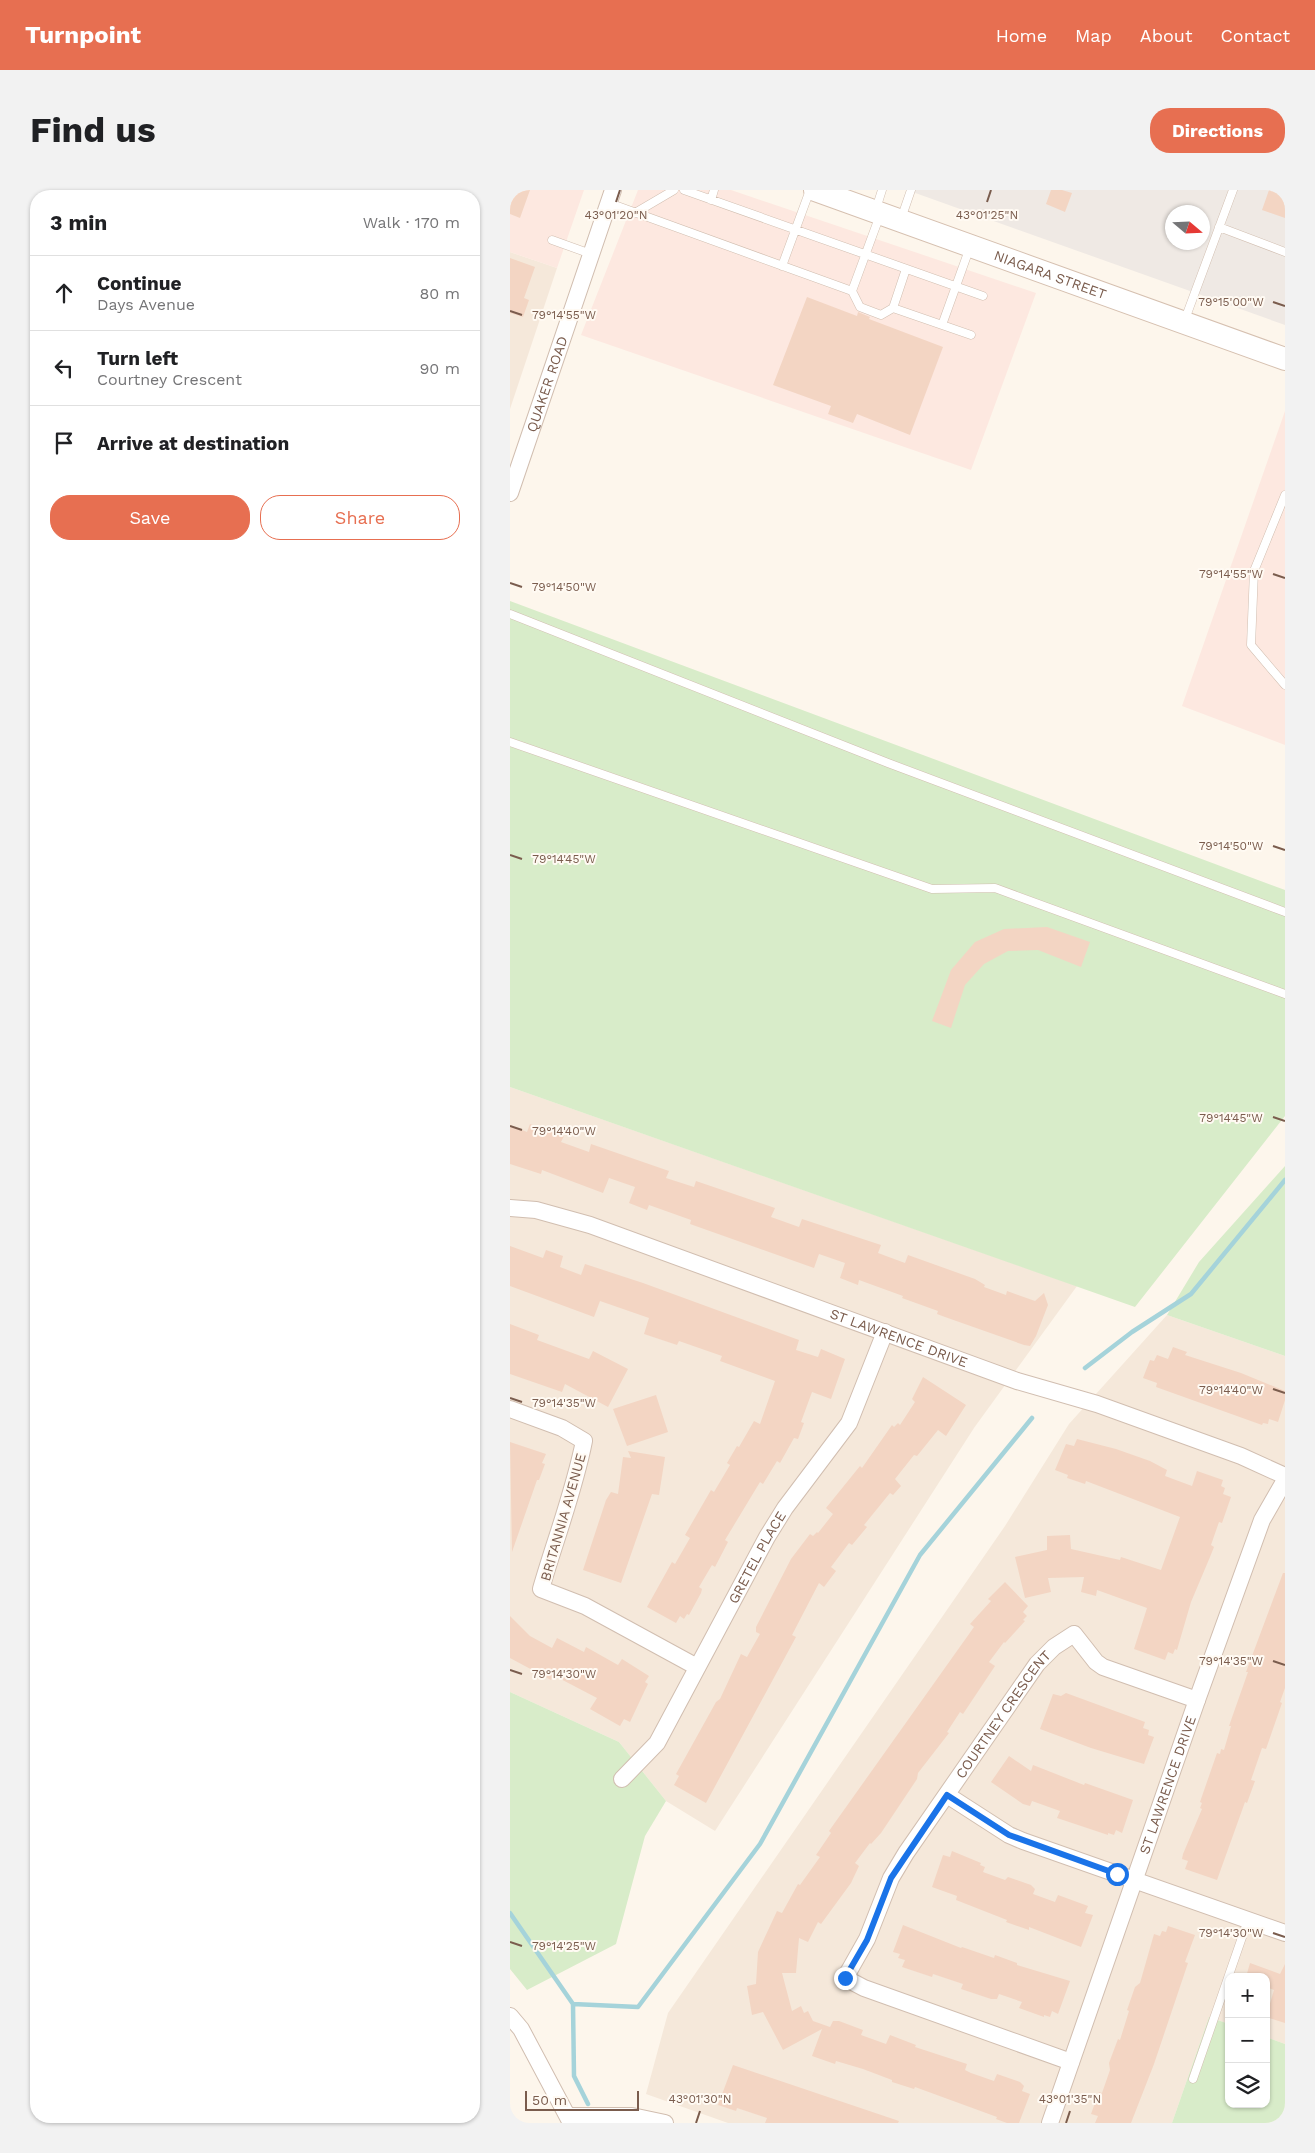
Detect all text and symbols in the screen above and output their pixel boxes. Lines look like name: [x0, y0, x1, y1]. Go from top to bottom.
text: Turnpoint: [25, 21, 141, 49]
text: Home: [996, 25, 1047, 46]
text: Map: [1075, 25, 1112, 46]
text: About: [1140, 25, 1192, 46]
text: Contact: [1220, 25, 1290, 46]
button: Directions: [1150, 108, 1285, 153]
text: Find us: [30, 109, 156, 151]
north arrow: [1165, 205, 1210, 250]
text: 43°01'20"N: [585, 208, 647, 222]
text: 43°01'25"N: [956, 208, 1018, 222]
text: 3 min: [50, 210, 107, 235]
text: Walk · 170 m: [363, 213, 460, 232]
street label: NIAGARA STREET: [992, 247, 1109, 302]
text: Continue: [97, 272, 181, 295]
icon: ahead: [50, 279, 78, 307]
text: 80 m: [419, 284, 460, 303]
text: Days Avenue: [97, 295, 195, 314]
text: 79°15'00"W: [1198, 295, 1264, 309]
text: 79°14'55"W: [532, 308, 597, 322]
street label: QUAKER ROAD: [523, 334, 571, 434]
text: Turn left: [97, 347, 178, 370]
icon: left: [50, 354, 78, 382]
text: 90 m: [419, 359, 460, 378]
text: Courtney Crescent: [97, 370, 242, 389]
icon: arrive: [50, 429, 78, 457]
text: Arrive at destination: [97, 432, 289, 455]
button: Save: [50, 495, 250, 540]
button: Share: [260, 495, 460, 540]
text: 79°14'55"W: [1199, 567, 1264, 581]
text: 79°14'50"W: [532, 580, 597, 594]
text: 79°14'50"W: [1199, 839, 1264, 853]
text: 79°14'45"W: [532, 852, 596, 866]
text: 79°14'45"W: [1199, 1111, 1263, 1125]
text: 79°14'40"W: [532, 1124, 596, 1138]
street label: ST LAWRENCE DRIVE: [828, 1305, 970, 1370]
text: 79°14'40"W: [1199, 1383, 1263, 1397]
text: 79°14'35"W: [532, 1396, 597, 1410]
street label: BRITANNIA AVENUE: [537, 1451, 589, 1583]
street label: GRETEL PLACE: [725, 1508, 789, 1606]
street label: COURTNEY CRESCENT: [952, 1647, 1054, 1781]
text: 79°14'35"W: [1199, 1654, 1264, 1668]
text: 79°14'30"W: [532, 1667, 597, 1681]
street label: ST LAWRENCE DRIVE: [1136, 1713, 1199, 1856]
route start: [1106, 1863, 1129, 1886]
text: 79°14'30"W: [1199, 1926, 1264, 1940]
text: 79°14'25"W: [532, 1939, 597, 1953]
route end: [834, 1967, 857, 1990]
map controls: [1225, 1973, 1270, 2108]
button: +: [1225, 1973, 1270, 2018]
button: −: [1225, 2018, 1270, 2063]
button: layers: [1225, 2063, 1270, 2108]
scale bar: [525, 2088, 639, 2111]
text: 50 m: [532, 2092, 567, 2108]
text: 43°01'30"N: [669, 2092, 731, 2106]
text: 43°01'35"N: [1039, 2092, 1101, 2106]

